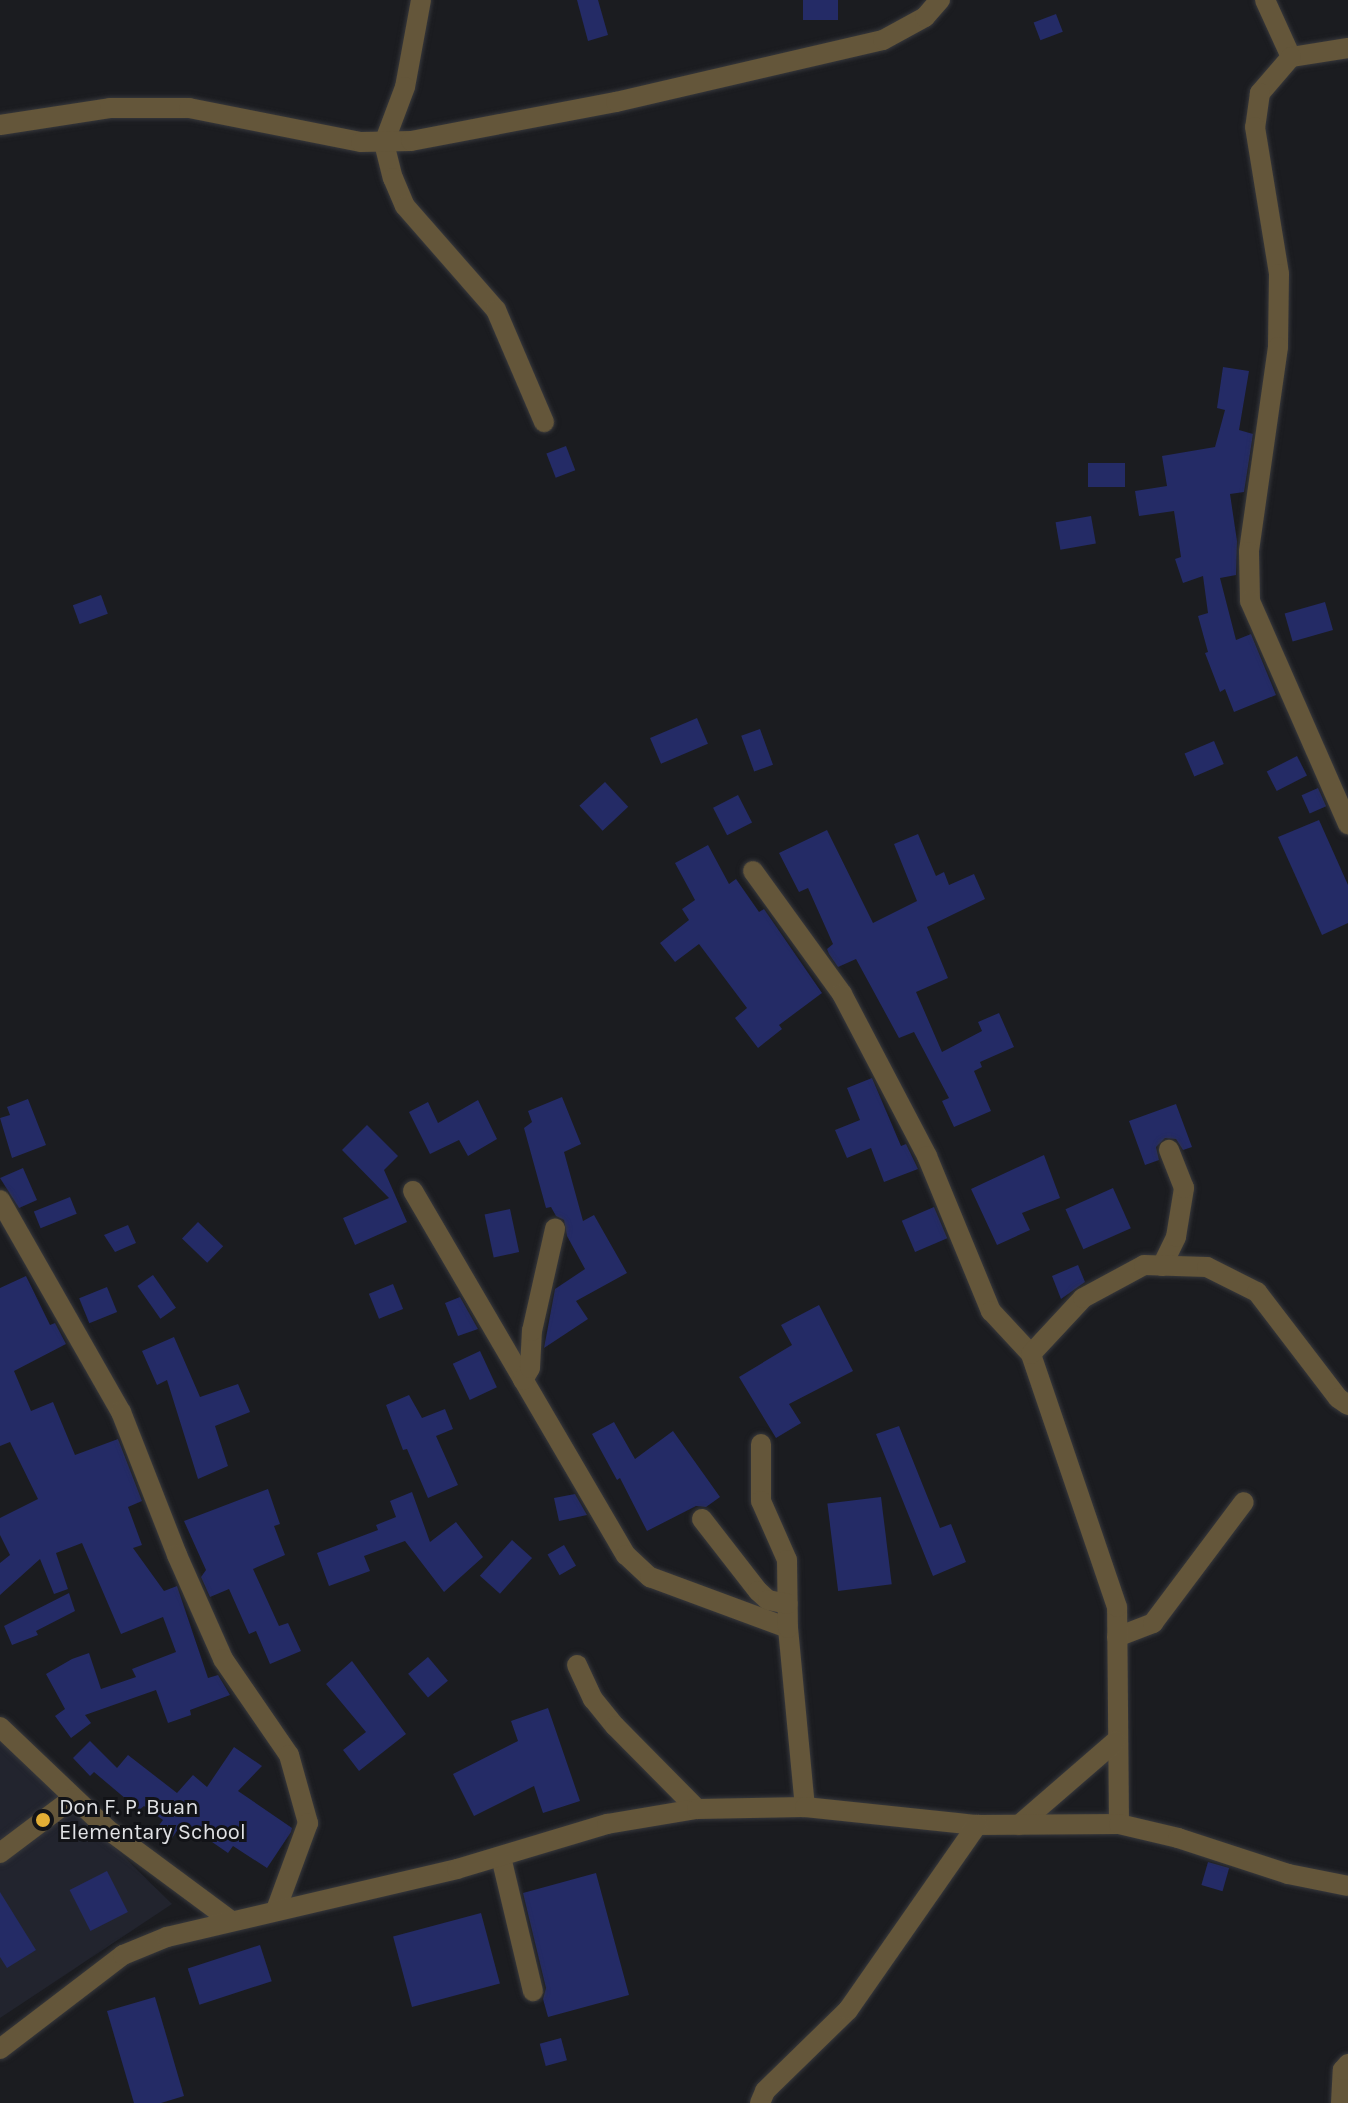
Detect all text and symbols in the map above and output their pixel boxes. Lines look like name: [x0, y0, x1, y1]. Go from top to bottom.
place label: Don F. P. Buan Elementary School: [59, 1794, 246, 1846]
marker: Don F. P. Buan Elementary School: [34, 1811, 52, 1829]

